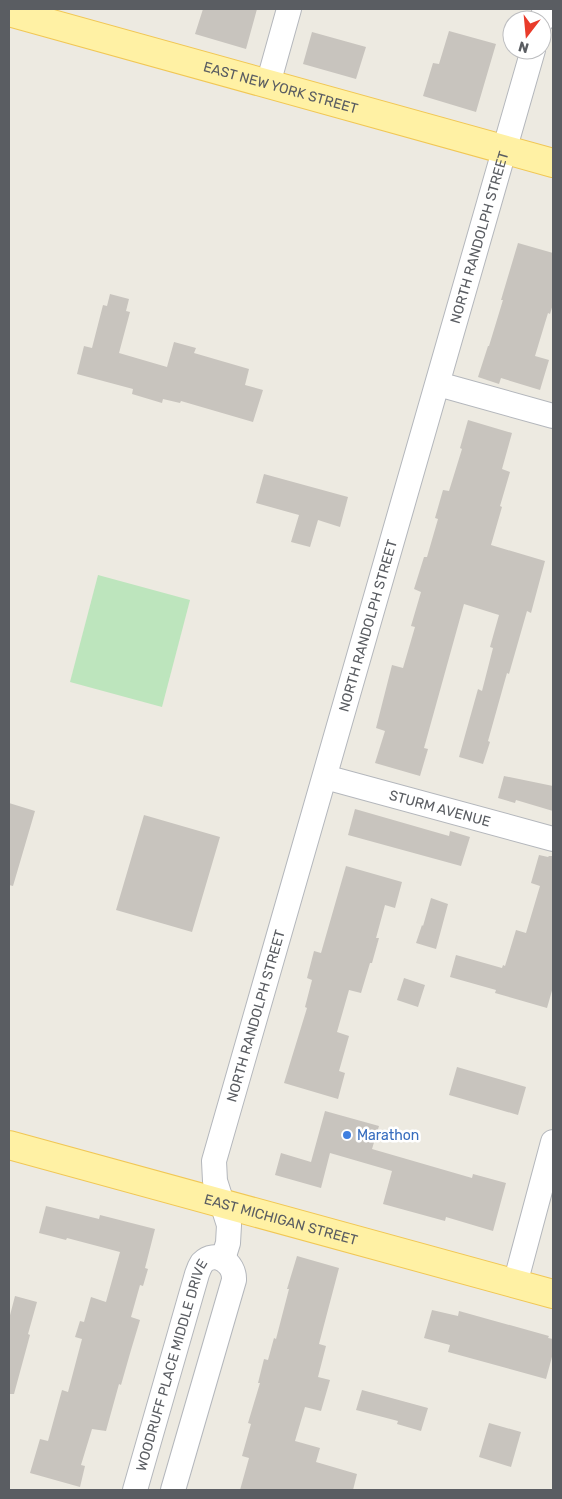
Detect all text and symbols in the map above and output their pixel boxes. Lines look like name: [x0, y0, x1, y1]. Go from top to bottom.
north arrow: [502, 10, 552, 60]
text: N: [516, 37, 531, 57]
street label: EAST NEW YORK STREET: [201, 58, 360, 117]
street label: NORTH RANDOLPH STREET: [447, 149, 513, 326]
street label: NORTH RANDOLPH STREET: [335, 538, 401, 714]
street label: STURM AVENUE: [387, 787, 492, 831]
street label: NORTH RANDOLPH STREET: [223, 928, 289, 1104]
place label: Marathon: [357, 1127, 419, 1144]
marker: Marathon: [341, 1129, 353, 1141]
street label: EAST MICHIGAN STREET: [202, 1191, 360, 1249]
street label: WOODRUFF PLACE MIDDLE DRIVE: [133, 1256, 211, 1473]

